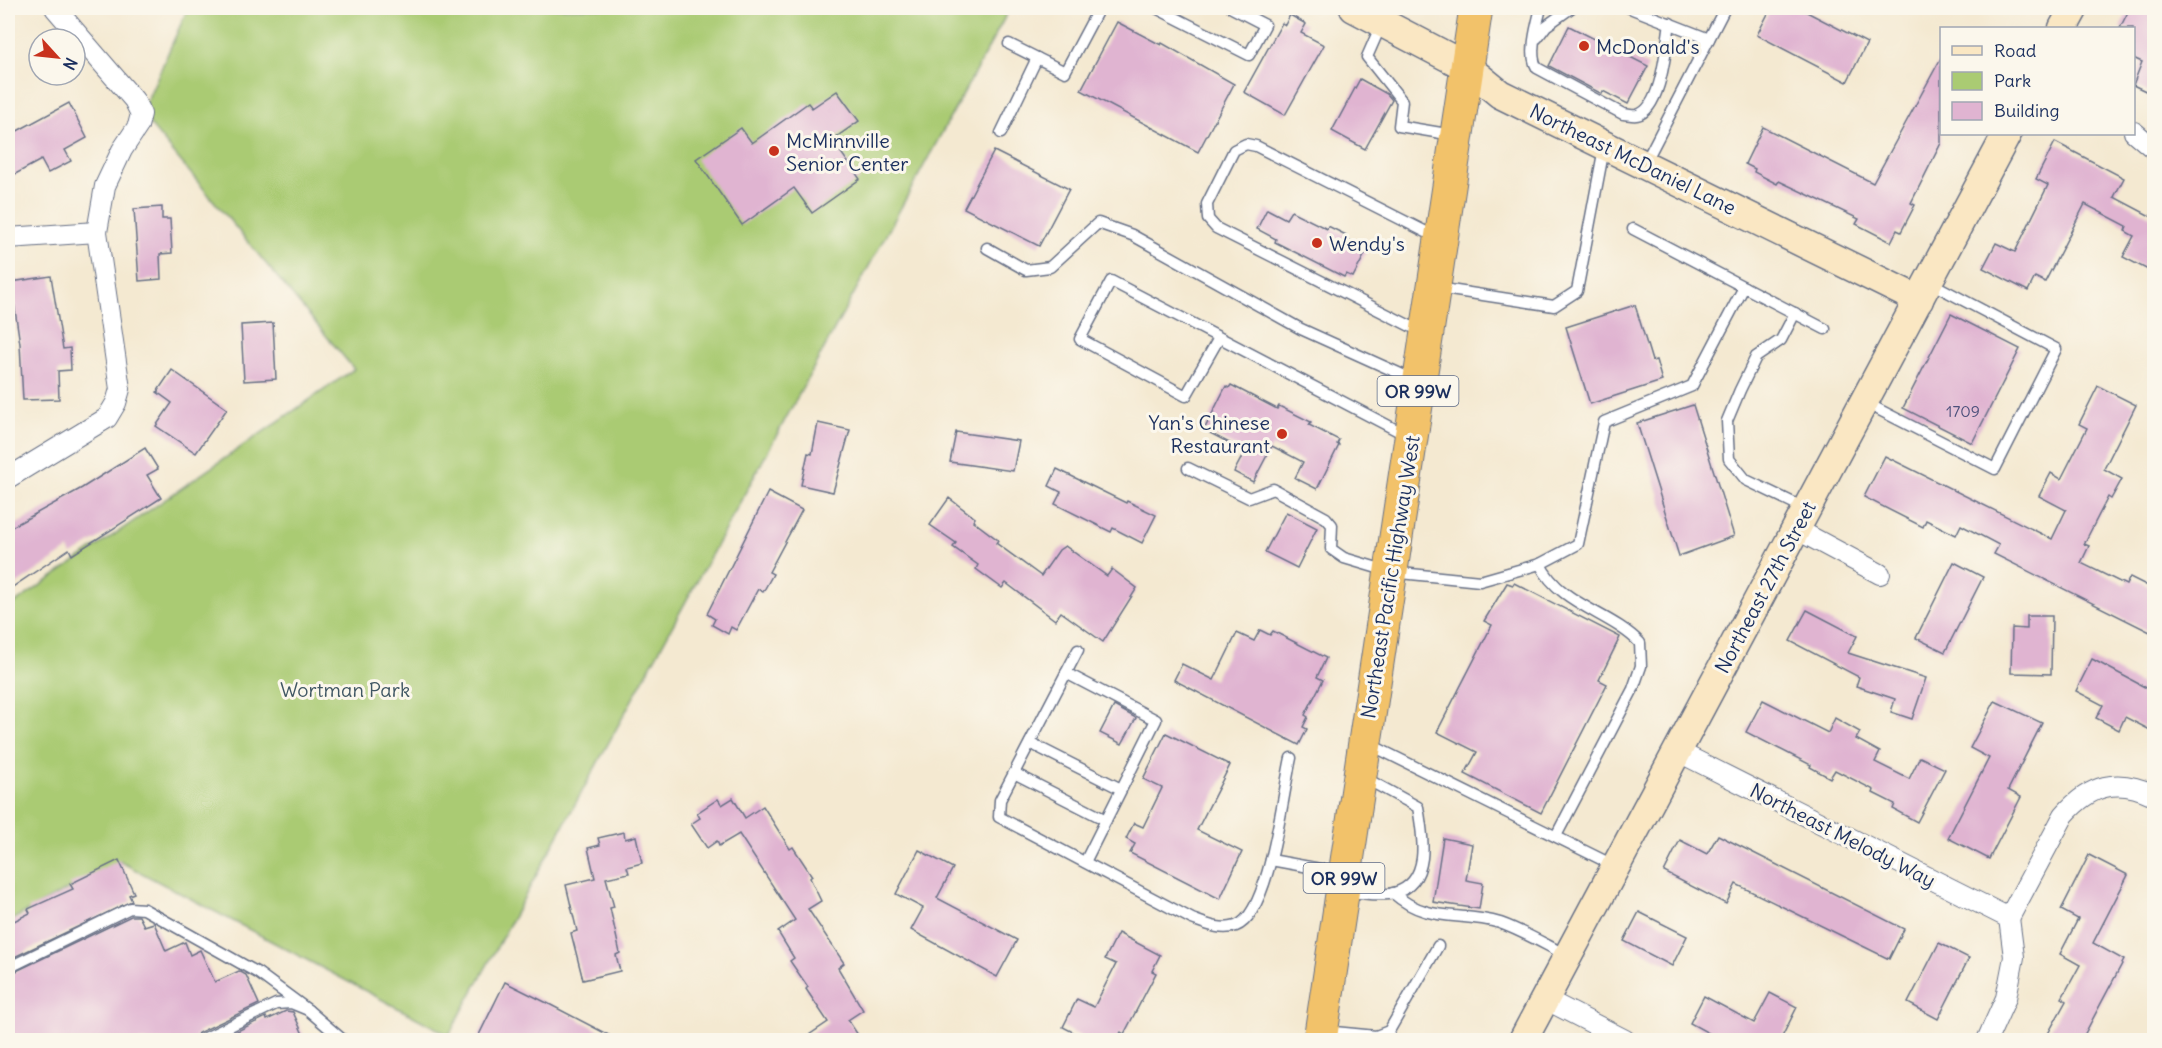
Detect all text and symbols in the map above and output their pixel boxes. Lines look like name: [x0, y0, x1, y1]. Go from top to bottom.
north arrow: [27, 27, 87, 87]
legend: [1940, 27, 2135, 135]
place label: McDonald's: [1596, 34, 1700, 59]
marker: McDonald's: [1577, 39, 1591, 53]
text: Road: [1994, 39, 2037, 62]
text: N: [59, 54, 82, 73]
text: Park: [1994, 69, 2031, 92]
street label: Northeast McDaniel Lane: [1526, 98, 1740, 220]
text: Building: [1994, 99, 2059, 122]
place label: McMinnville Senior Center: [786, 128, 908, 176]
marker: McMinnville Senior Center: [767, 144, 781, 158]
place label: Wendy's: [1329, 231, 1405, 256]
marker: Wendy's: [1310, 236, 1324, 250]
road number: OR 99W: [1378, 376, 1458, 406]
house number: 1709: [1946, 401, 1980, 421]
place label: Yan's Chinese Restaurant: [1149, 410, 1270, 458]
marker: Yan's Chinese Restaurant: [1275, 427, 1289, 441]
street label: Northeast Pacific Highway West: [1355, 433, 1425, 720]
street label: Northeast 27th Street: [1709, 496, 1821, 677]
park label: Wortman Park: [280, 677, 410, 702]
street label: Northeast Melody Way: [1746, 777, 1940, 893]
road number: OR 99W: [1304, 863, 1384, 893]

